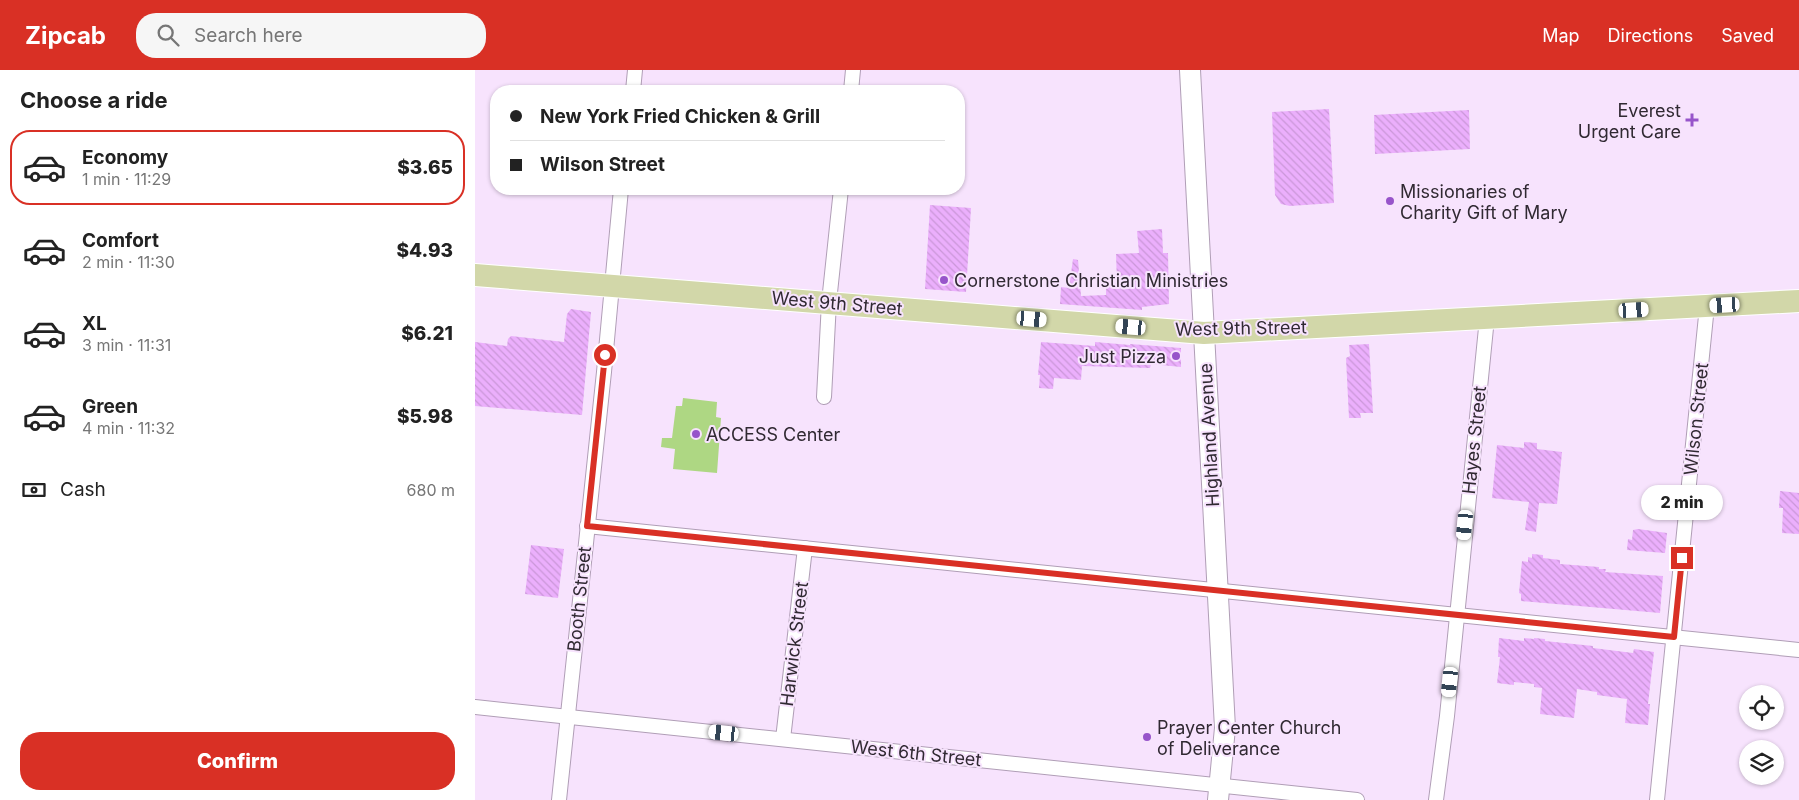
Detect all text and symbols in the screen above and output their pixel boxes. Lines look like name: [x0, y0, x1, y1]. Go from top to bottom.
search box: [136, 13, 486, 58]
text: Zipcab: [25, 21, 106, 50]
icon: search: [154, 21, 182, 49]
text: Search here: [194, 24, 303, 47]
text: Map: [1542, 25, 1580, 46]
text: Directions: [1608, 25, 1693, 46]
text: Saved: [1721, 25, 1774, 46]
text: Choose a ride: [20, 87, 168, 113]
place label: Everest Urgent Care: [1578, 100, 1681, 142]
text: New York Fried Chicken & Grill: [540, 105, 820, 128]
marker: Everest Urgent Care: [1685, 113, 1699, 127]
icon: car: [22, 145, 67, 190]
text: Economy: [82, 146, 168, 169]
text: Wilson Street: [540, 153, 665, 176]
text: $3.65: [397, 156, 453, 179]
text: 1 min · 11:29: [82, 169, 171, 189]
place label: Missionaries of Charity Gift of Mary: [1400, 181, 1568, 223]
marker: Missionaries of Charity Gift of Mary: [1384, 195, 1396, 207]
icon: car: [22, 228, 67, 273]
text: Comfort: [82, 229, 159, 252]
text: $4.93: [397, 239, 453, 262]
text: 2 min · 11:30: [82, 252, 175, 272]
place label: Cornerstone Christian Ministries: [954, 270, 1228, 291]
marker: Cornerstone Christian Ministries: [938, 274, 950, 286]
street label: West 9th Street: [771, 287, 904, 319]
car: [1709, 297, 1740, 313]
car: [1618, 302, 1649, 318]
car: [1016, 310, 1047, 328]
icon: car: [22, 311, 67, 356]
text: XL: [82, 312, 107, 335]
street label: West 9th Street: [1175, 316, 1307, 340]
car: [1115, 318, 1146, 336]
text: $6.21: [401, 322, 453, 345]
text: 3 min · 11:31: [82, 335, 171, 355]
route start: [594, 344, 616, 366]
place label: Just Pizza: [1079, 346, 1166, 367]
marker: Just Pizza: [1170, 350, 1182, 362]
street label: Wilson Street: [1680, 361, 1712, 476]
street label: Highland Avenue: [1195, 363, 1223, 507]
street label: Hayes Street: [1458, 385, 1490, 495]
icon: car: [22, 394, 67, 439]
text: Green: [82, 395, 138, 418]
text: $5.98: [397, 405, 453, 428]
text: 4 min · 11:32: [82, 418, 175, 438]
place label: ACCESS Center: [706, 424, 841, 445]
marker: ACCESS Center: [690, 428, 702, 440]
icon: cash: [20, 476, 48, 504]
text: Cash: [60, 478, 106, 501]
text: 680 m: [407, 480, 455, 500]
callout: 2 min: [1641, 486, 1723, 520]
text: 2 min: [1660, 492, 1704, 512]
car: [1455, 509, 1474, 541]
street label: Booth Street: [563, 545, 595, 653]
route end: [1671, 547, 1693, 569]
street label: Harwick Street: [776, 580, 812, 708]
car: [1440, 666, 1459, 698]
map controls: [1739, 685, 1784, 785]
button: locate: [1739, 685, 1784, 730]
place label: Prayer Center Church of Deliverance: [1157, 717, 1341, 759]
car: [708, 724, 739, 742]
marker: Prayer Center Church of Deliverance: [1141, 731, 1153, 743]
button: Confirm: [20, 732, 455, 790]
street label: West 6th Street: [850, 736, 983, 770]
button: layers: [1739, 740, 1784, 785]

